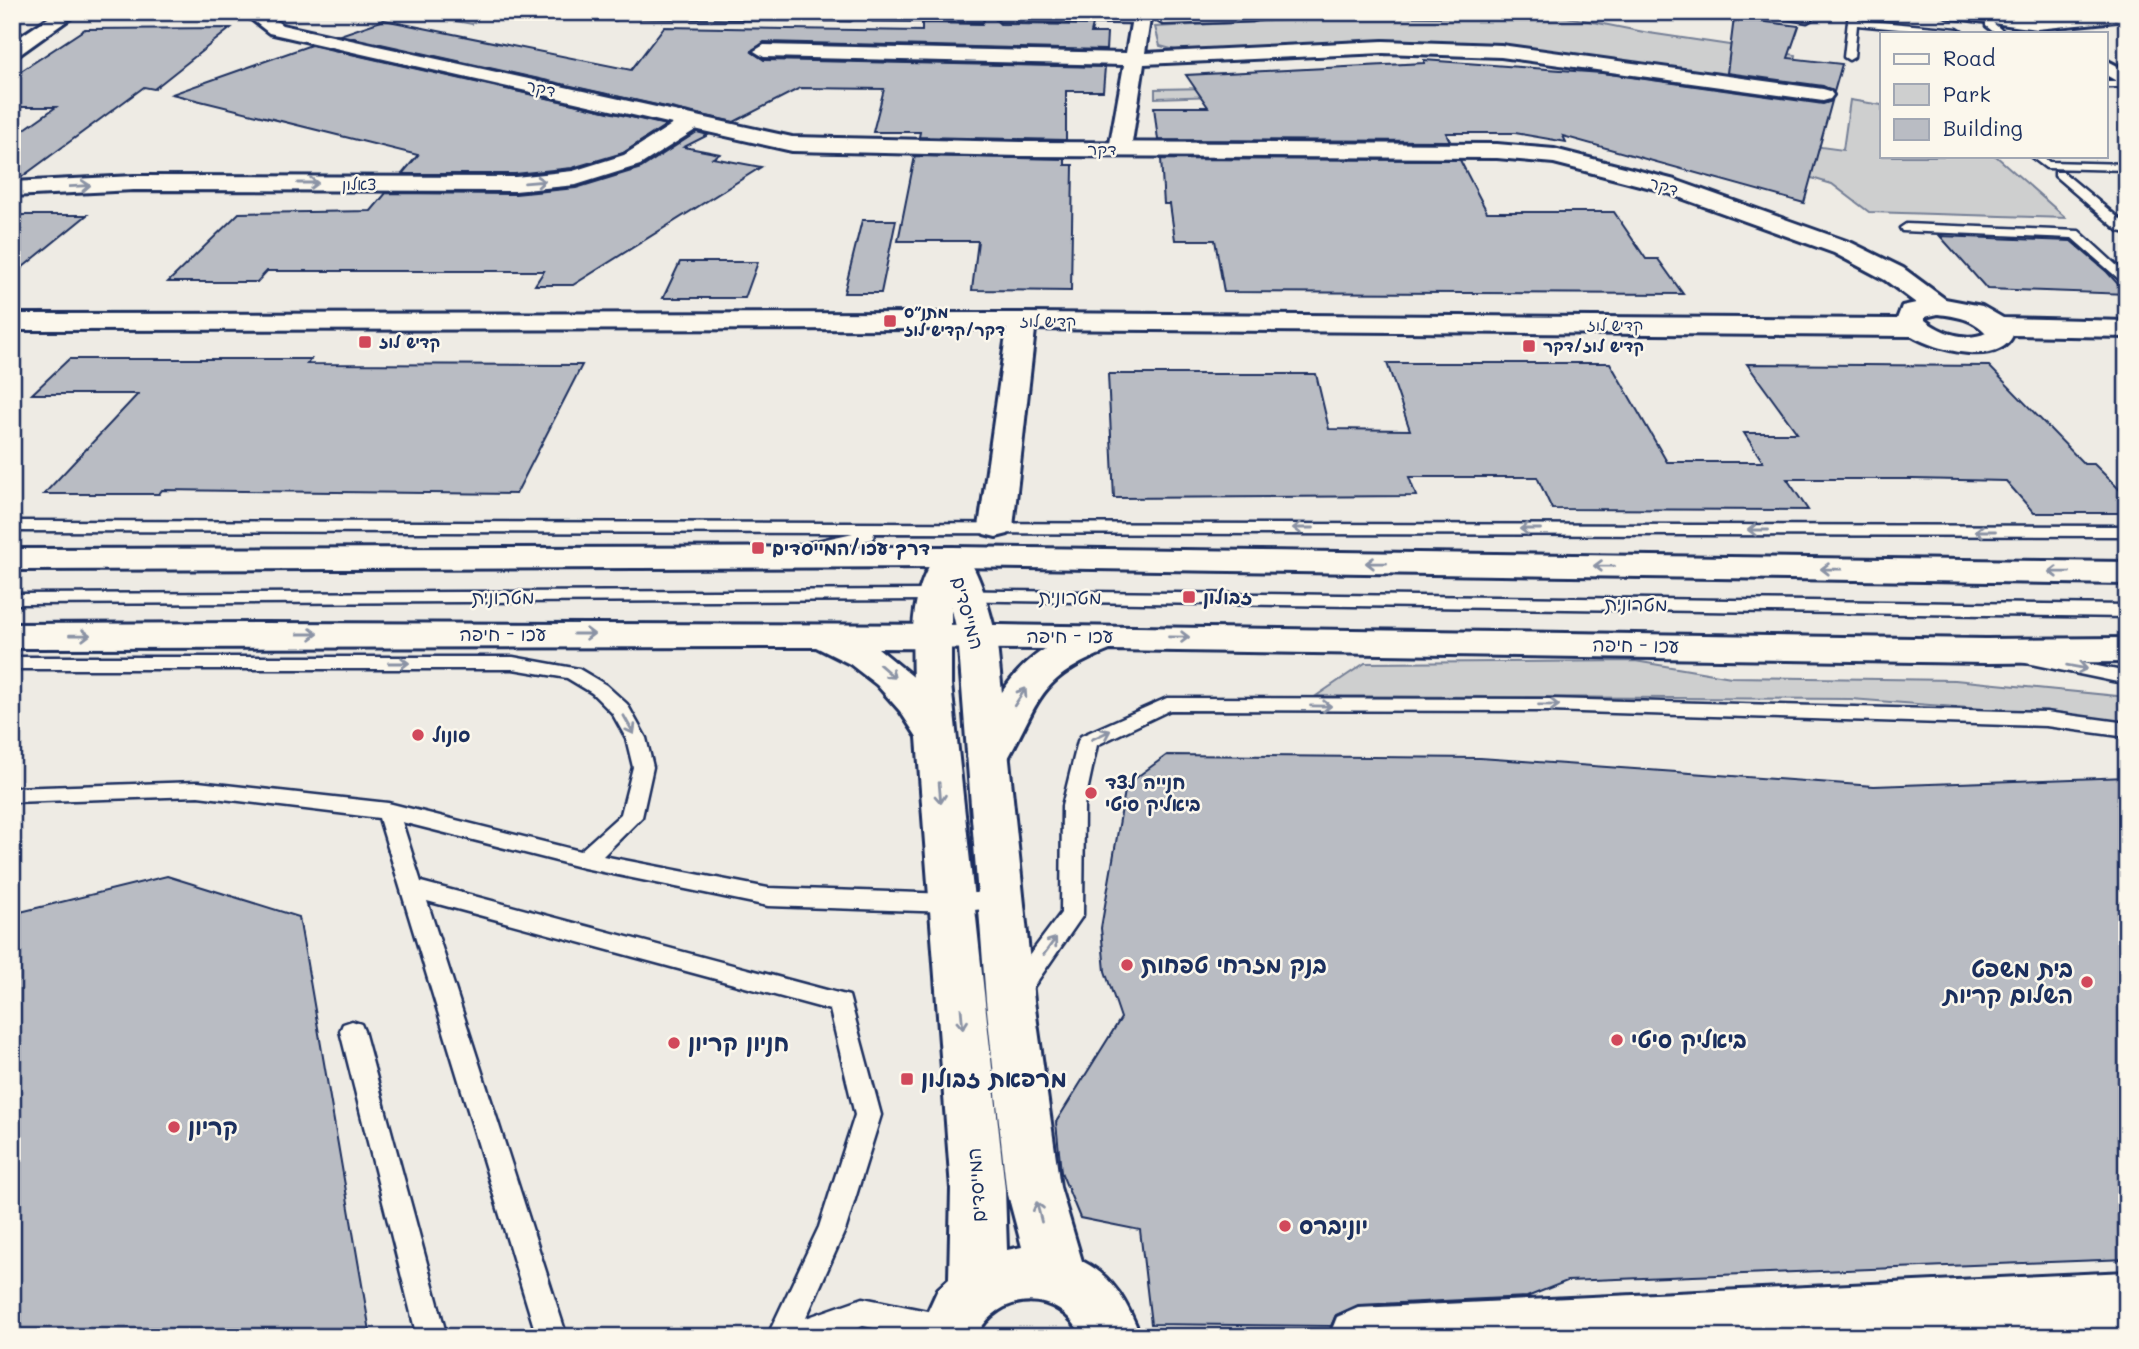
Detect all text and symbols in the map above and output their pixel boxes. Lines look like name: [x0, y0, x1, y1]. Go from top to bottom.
legend: [1880, 32, 2108, 158]
text: Road: [1943, 44, 1995, 71]
street label: דקר: [525, 74, 558, 101]
text: Park: [1943, 80, 1991, 107]
text: Building: [1943, 114, 2023, 141]
street label: דקר: [1087, 138, 1117, 159]
street label: דקר: [1647, 171, 1681, 200]
street label: צאלון: [342, 173, 376, 194]
one-way arrow: [523, 175, 546, 188]
one-way arrow: [296, 176, 319, 190]
one-way arrow: [69, 179, 92, 192]
place label: מתנ״ס דקר/קדיש לוז: [904, 301, 1005, 341]
street label: קדיש לוז: [1020, 310, 1076, 332]
marker: מתנ״ס דקר/קדיש לוז: [882, 313, 898, 329]
street label: קדיש לוז: [1587, 314, 1643, 336]
place label: קדיש לוז: [379, 331, 440, 353]
marker: קדיש לוז: [357, 334, 373, 350]
place label: קדיש לוז/דקר: [1543, 335, 1644, 357]
marker: קדיש לוז/דקר: [1521, 338, 1537, 354]
one-way arrow: [1291, 521, 1314, 535]
one-way arrow: [1519, 522, 1542, 536]
one-way arrow: [1746, 523, 1769, 537]
one-way arrow: [1974, 524, 1997, 538]
place label: דרך עכו/המייסדים: [772, 535, 930, 560]
marker: דרך עכו/המייסדים: [750, 540, 766, 556]
one-way arrow: [1365, 556, 1388, 570]
one-way arrow: [1592, 559, 1615, 573]
one-way arrow: [1820, 562, 1843, 576]
one-way arrow: [2047, 565, 2070, 579]
street label: המייסדים: [947, 574, 990, 652]
street label: מטרונית: [1038, 583, 1102, 610]
street label: מטרונית: [471, 584, 535, 609]
place label: זבולון: [1203, 584, 1252, 609]
marker: זבולון: [1181, 589, 1197, 605]
street label: מטרונית: [1604, 590, 1668, 617]
street label: עכו - חיפה: [459, 621, 547, 646]
street label: עכו - חיפה: [1026, 623, 1114, 648]
one-way arrow: [296, 627, 319, 641]
one-way arrow: [573, 627, 596, 641]
one-way arrow: [69, 628, 92, 642]
one-way arrow: [1168, 631, 1191, 644]
street label: עכו - חיפה: [1592, 631, 1680, 658]
one-way arrow: [387, 656, 410, 670]
one-way arrow: [2065, 661, 2088, 674]
one-way arrow: [878, 663, 896, 679]
one-way arrow: [1013, 687, 1027, 707]
one-way arrow: [1309, 699, 1332, 713]
one-way arrow: [1537, 699, 1560, 712]
one-way arrow: [622, 714, 636, 734]
place label: סונול: [432, 722, 470, 747]
marker: סונול: [410, 727, 426, 743]
one-way arrow: [1090, 728, 1111, 742]
place label: חנייה לצד ביאליק סיטי: [1105, 769, 1201, 817]
one-way arrow: [934, 781, 947, 804]
marker: חנייה לצד ביאליק סיטי: [1083, 785, 1099, 801]
one-way arrow: [1043, 937, 1057, 956]
place label: בנק מזרחי טפחות: [1141, 949, 1327, 979]
place label: בית משפט השלום קריות: [1942, 953, 2073, 1009]
marker: בנק מזרחי טפחות: [1119, 957, 1135, 973]
marker: בית משפט השלום קריות: [2079, 974, 2095, 990]
one-way arrow: [955, 1008, 968, 1030]
place label: ביאליק סיטי: [1631, 1024, 1747, 1055]
place label: חניון קריון: [688, 1027, 789, 1057]
marker: ביאליק סיטי: [1609, 1032, 1625, 1048]
marker: חניון קריון: [666, 1035, 682, 1051]
place label: מרפאת זבולון: [921, 1063, 1067, 1093]
marker: מרפאת זבולון: [899, 1071, 915, 1087]
place label: קריון: [188, 1111, 238, 1141]
marker: קריון: [166, 1119, 182, 1135]
street label: המייסדים: [960, 1147, 991, 1223]
one-way arrow: [1032, 1201, 1045, 1224]
place label: יוניברס: [1299, 1210, 1368, 1240]
marker: יוניברס: [1277, 1218, 1293, 1234]

